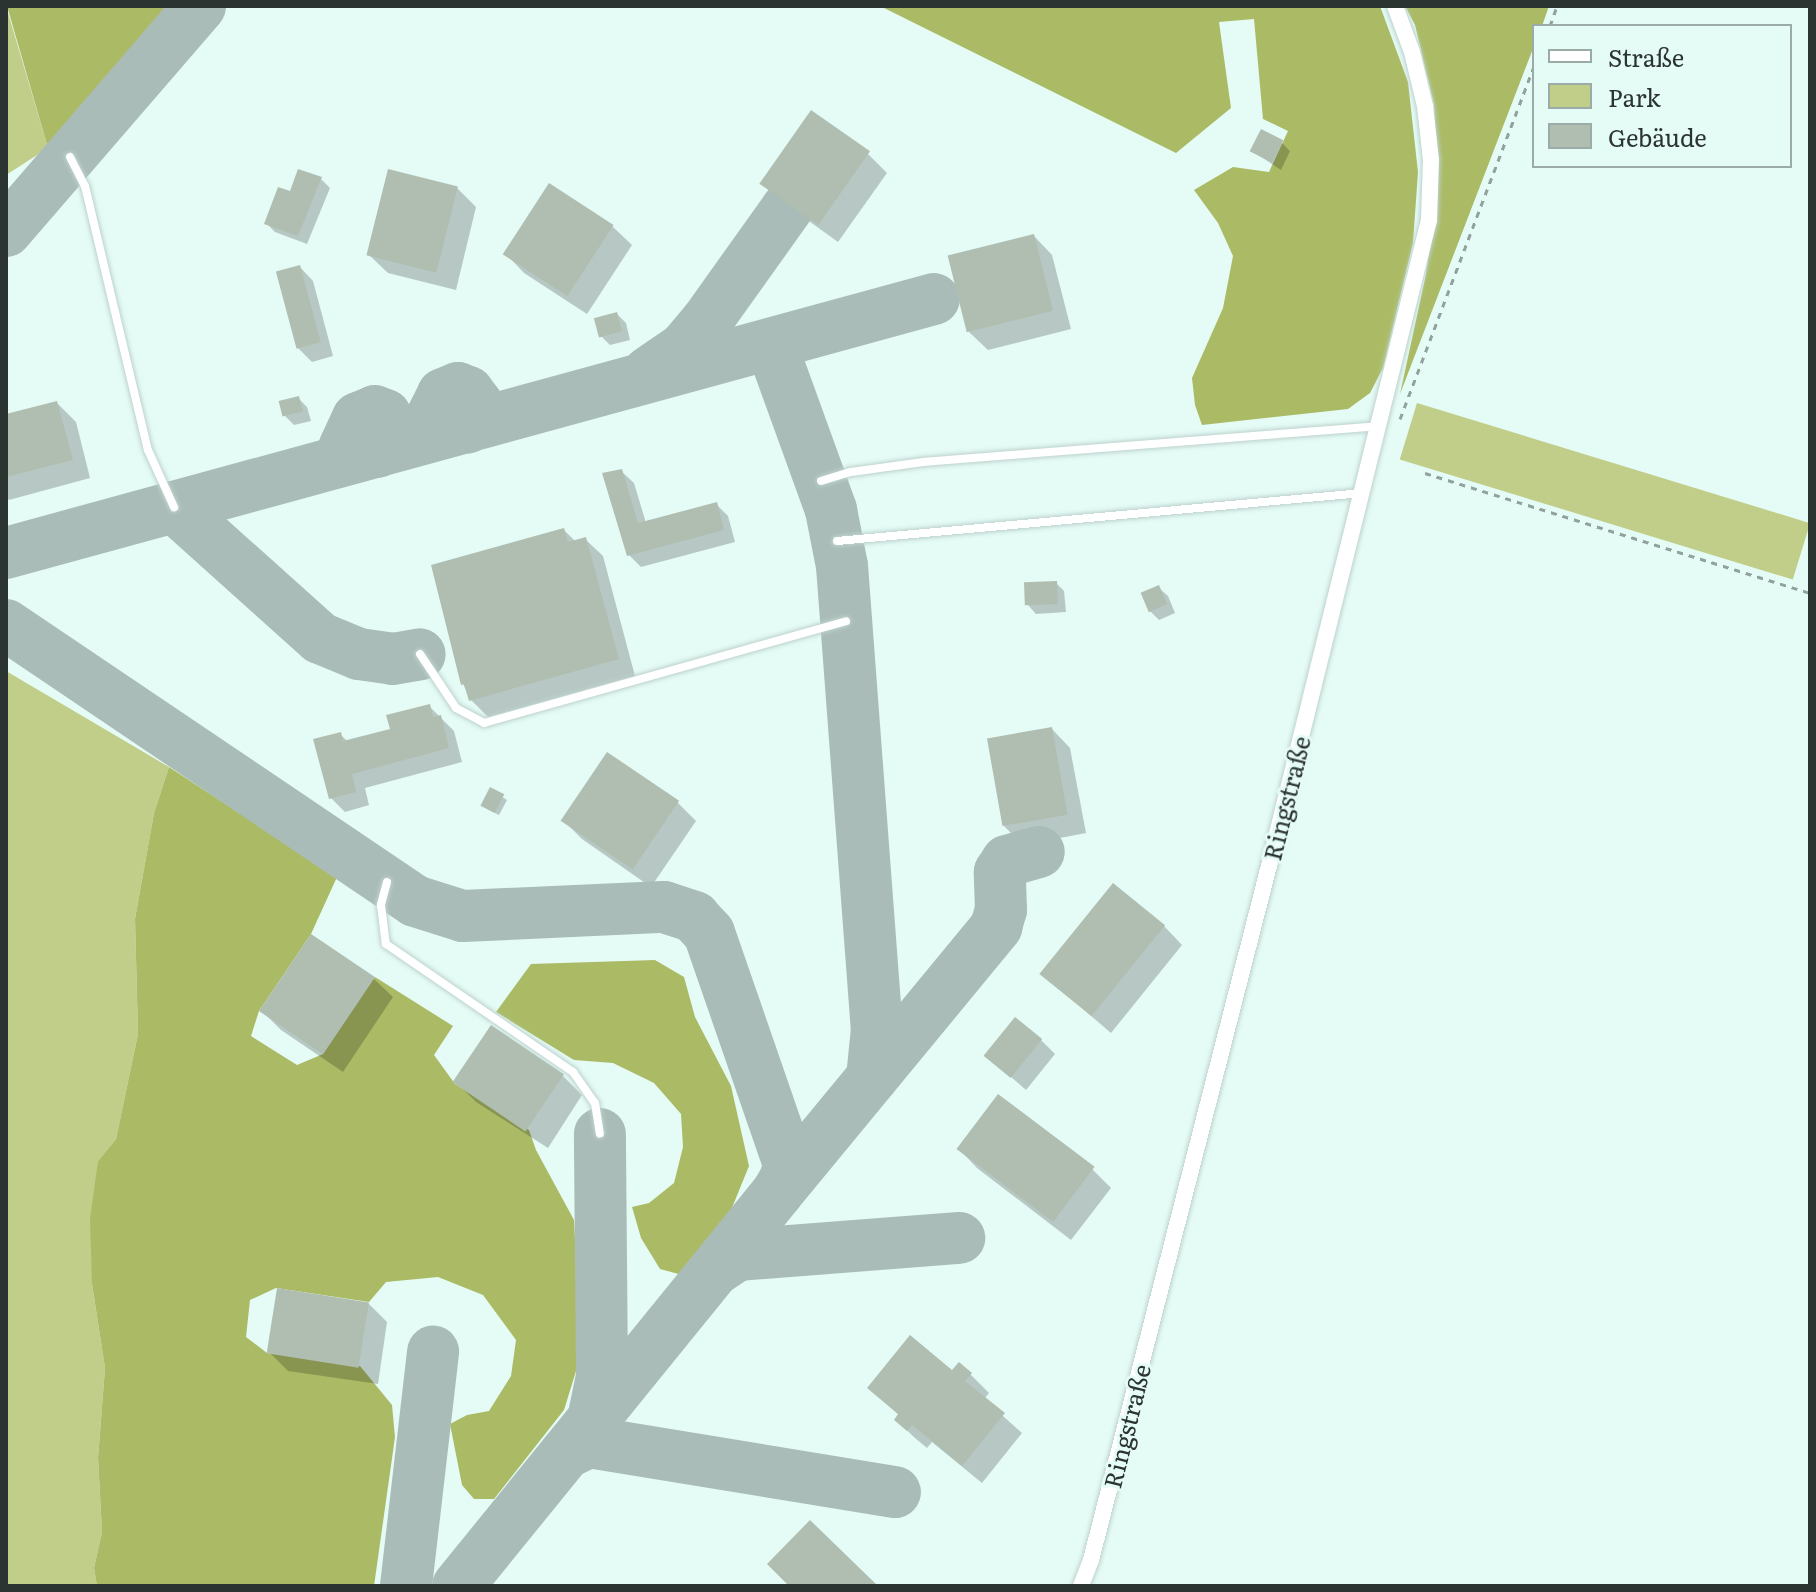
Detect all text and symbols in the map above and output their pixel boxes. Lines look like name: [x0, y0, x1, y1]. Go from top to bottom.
legend: [1532, 24, 1792, 168]
text: Straße: [1608, 39, 1684, 74]
text: Park: [1608, 79, 1661, 114]
text: Gebäude: [1608, 119, 1707, 154]
street label: Ringstraße: [1257, 733, 1315, 863]
street label: Ringstraße: [1097, 1361, 1155, 1491]

